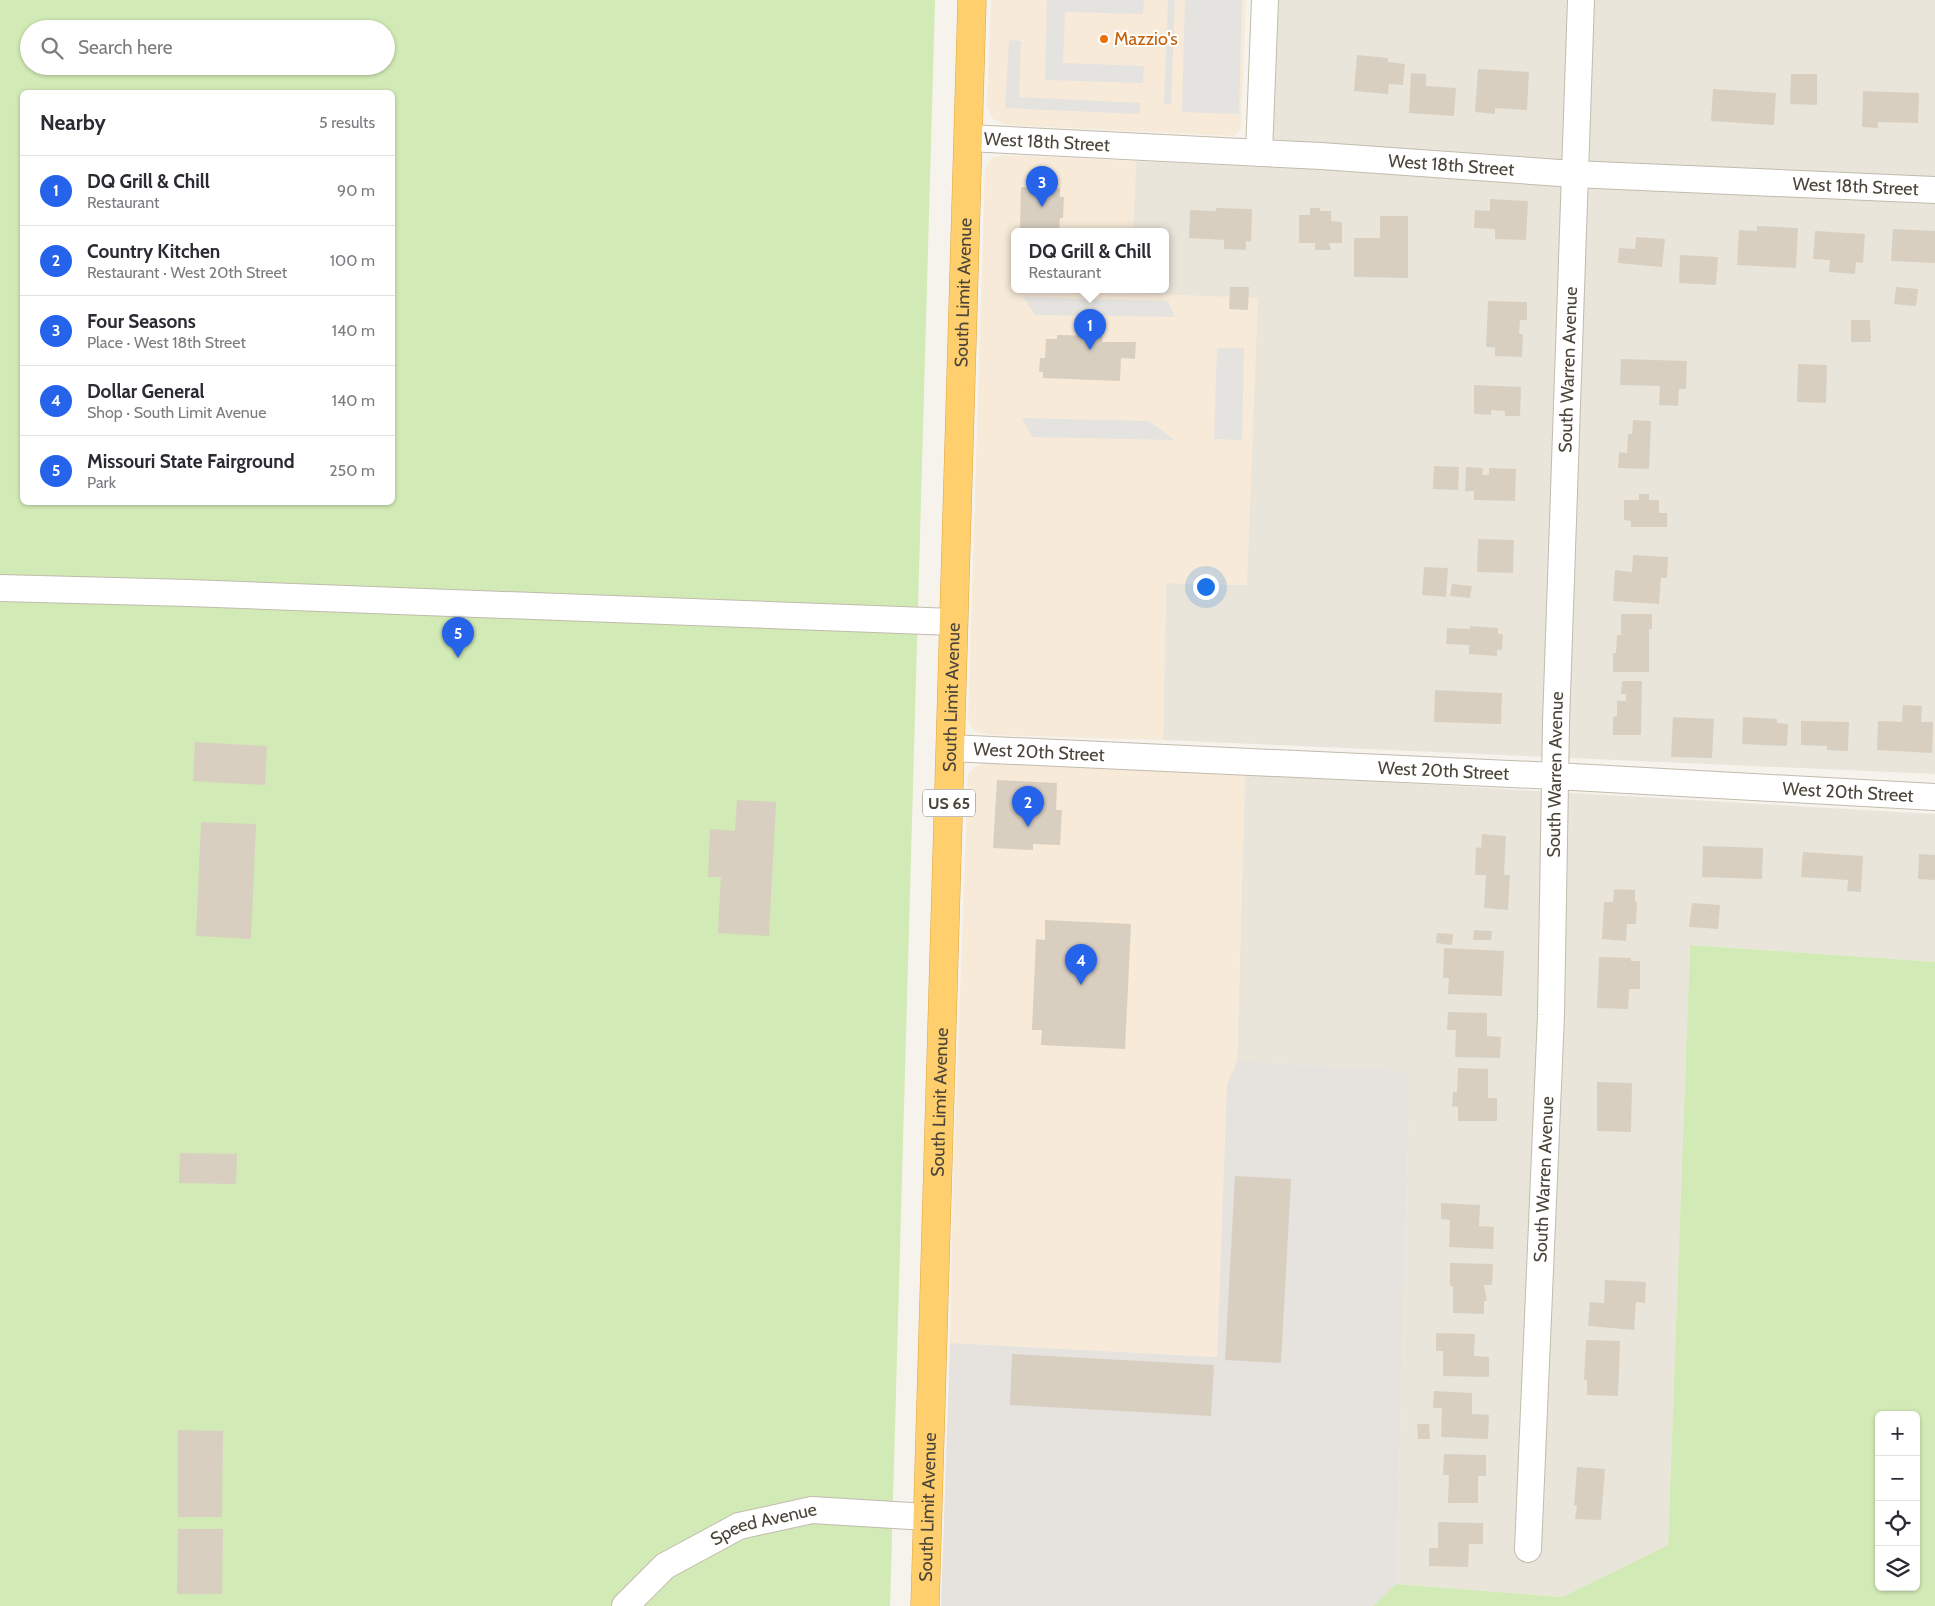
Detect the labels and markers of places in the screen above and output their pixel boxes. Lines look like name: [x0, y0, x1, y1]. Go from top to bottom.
place label: Mazzio's: [1114, 28, 1178, 50]
marker: Mazzio's: [1098, 33, 1110, 45]
pin: 3: [1026, 166, 1058, 207]
pin: 1: [1074, 309, 1106, 350]
pin: 5: [442, 617, 474, 658]
pin: 2: [1012, 786, 1044, 827]
pin: 4: [1065, 944, 1097, 985]

